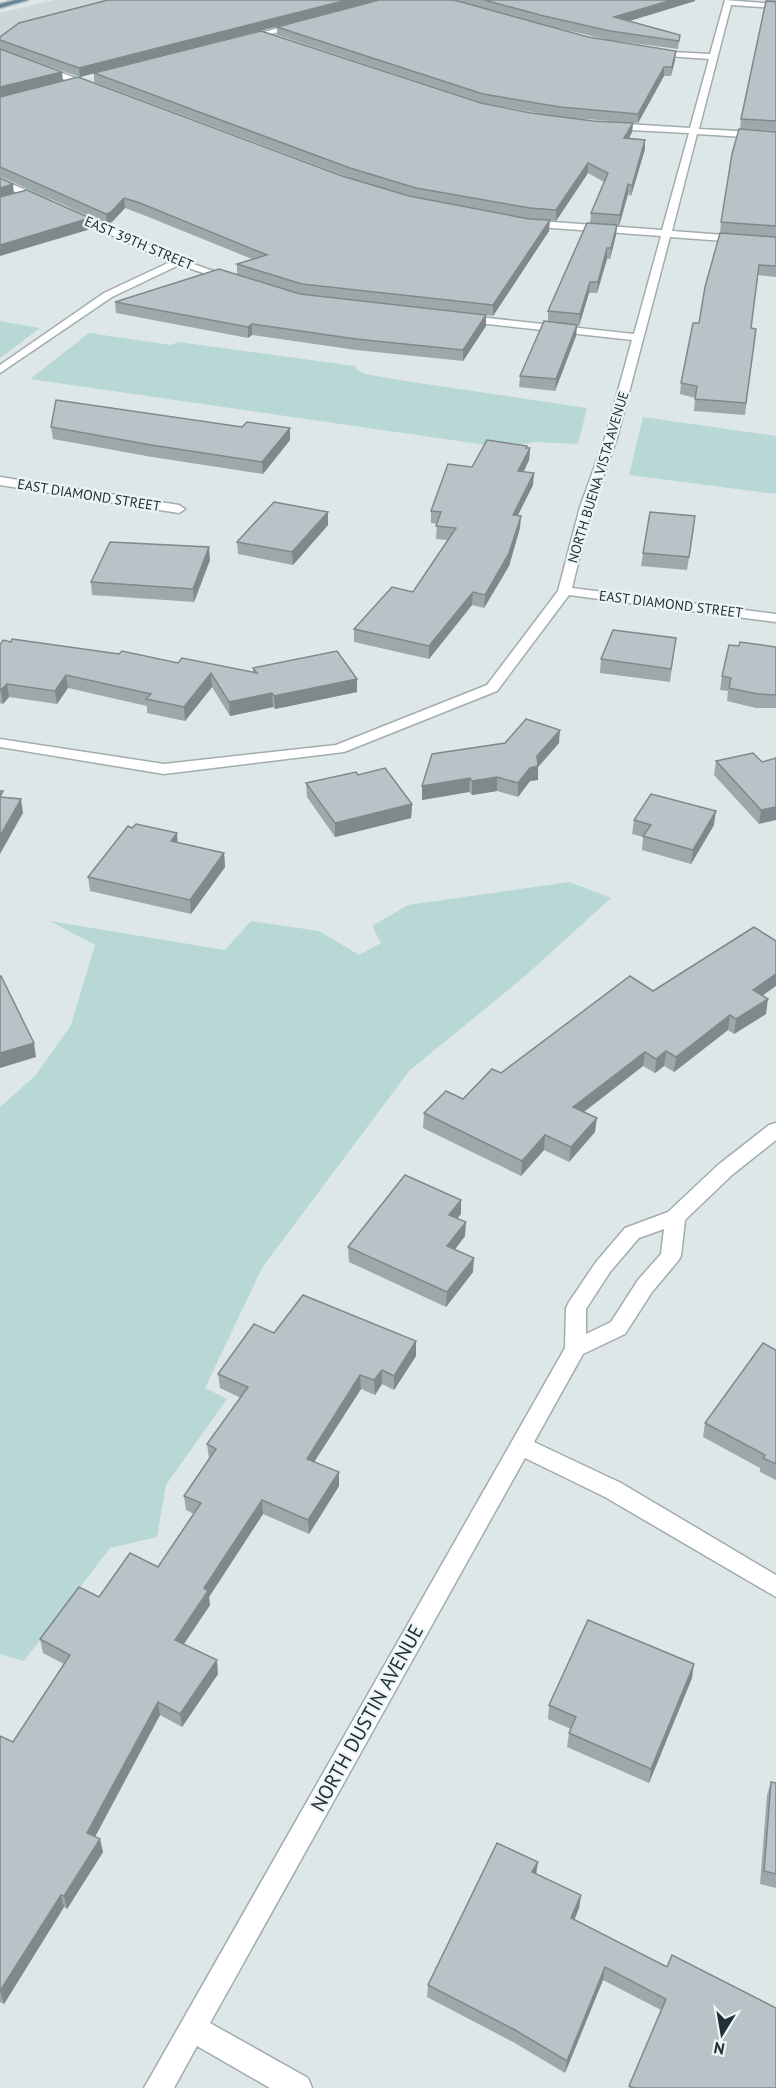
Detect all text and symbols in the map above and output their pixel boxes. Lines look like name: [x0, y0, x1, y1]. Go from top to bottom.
street label: EAST 39TH STREET: [82, 212, 196, 274]
street label: NORTH BUENA VISTA AVENUE: [563, 389, 633, 565]
street label: EAST DIAMOND STREET: [16, 475, 162, 515]
street label: EAST DIAMOND STREET: [598, 586, 744, 622]
street label: NORTH DUSTIN AVENUE: [305, 1620, 429, 1816]
north arrow: [692, 2004, 752, 2064]
text: N: [712, 2038, 726, 2060]

